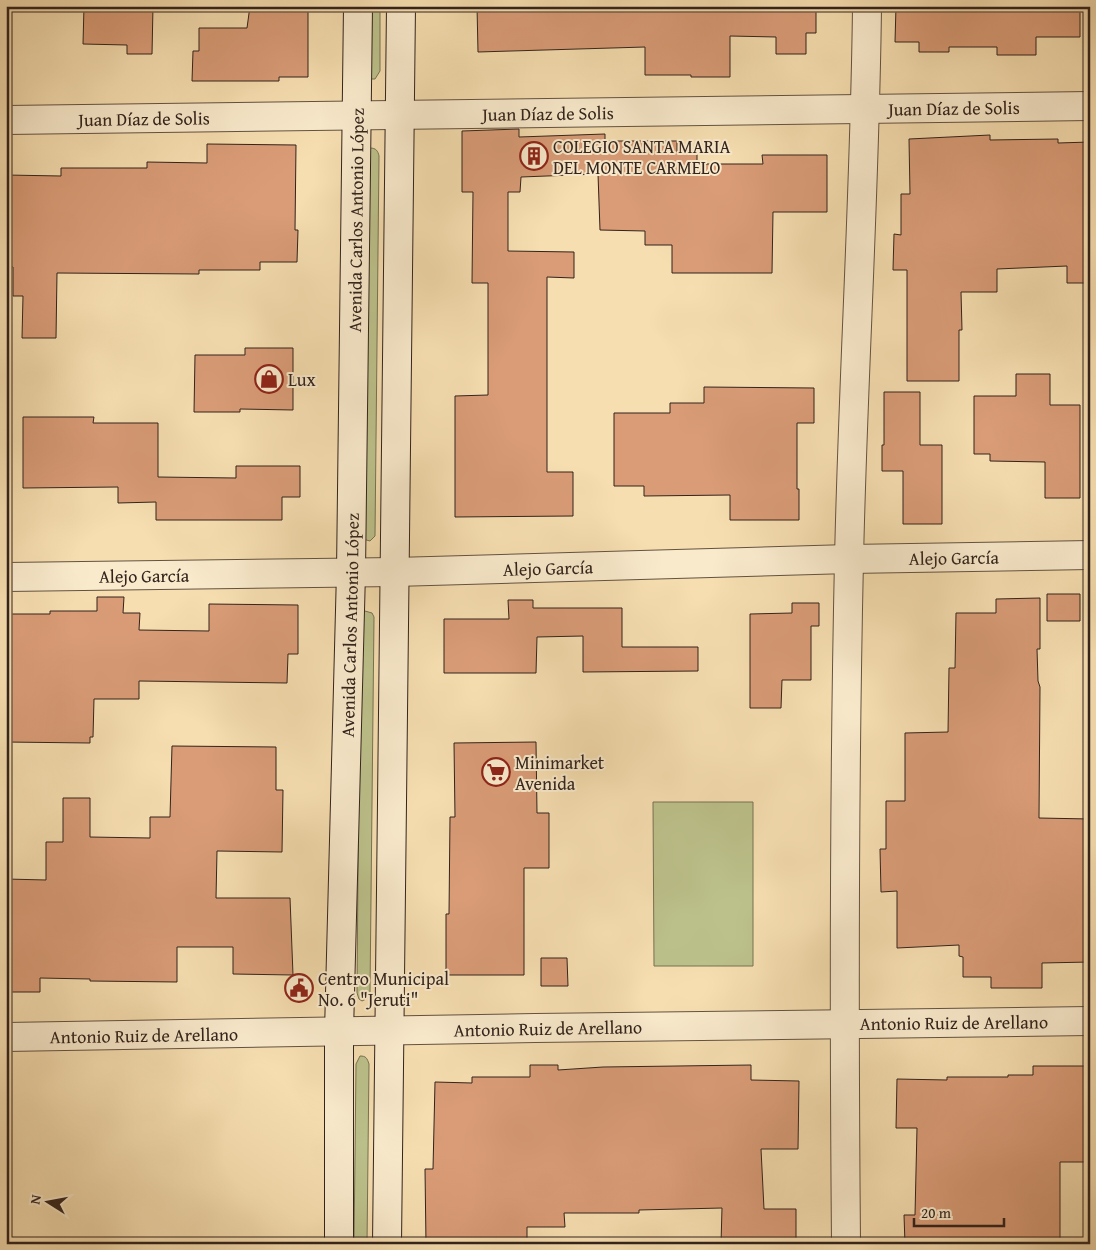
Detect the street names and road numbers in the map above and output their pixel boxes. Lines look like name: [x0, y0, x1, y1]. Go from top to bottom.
street label: Juan Díaz de Solis: [886, 93, 1020, 122]
street label: Juan Díaz de Solis: [480, 99, 614, 127]
street label: Juan Díaz de Solis: [76, 104, 210, 133]
street label: Avenida Carlos Antonio López: [340, 108, 370, 333]
street label: Avenida Carlos Antonio López: [333, 513, 365, 738]
street label: Alejo García: [908, 543, 1000, 572]
street label: Alejo García: [502, 553, 594, 582]
street label: Alejo García: [99, 561, 190, 589]
street label: Antonio Ruiz de Arellano: [860, 1008, 1048, 1037]
street label: Antonio Ruiz de Arellano: [453, 1013, 642, 1043]
street label: Antonio Ruiz de Arellano: [50, 1020, 238, 1050]

